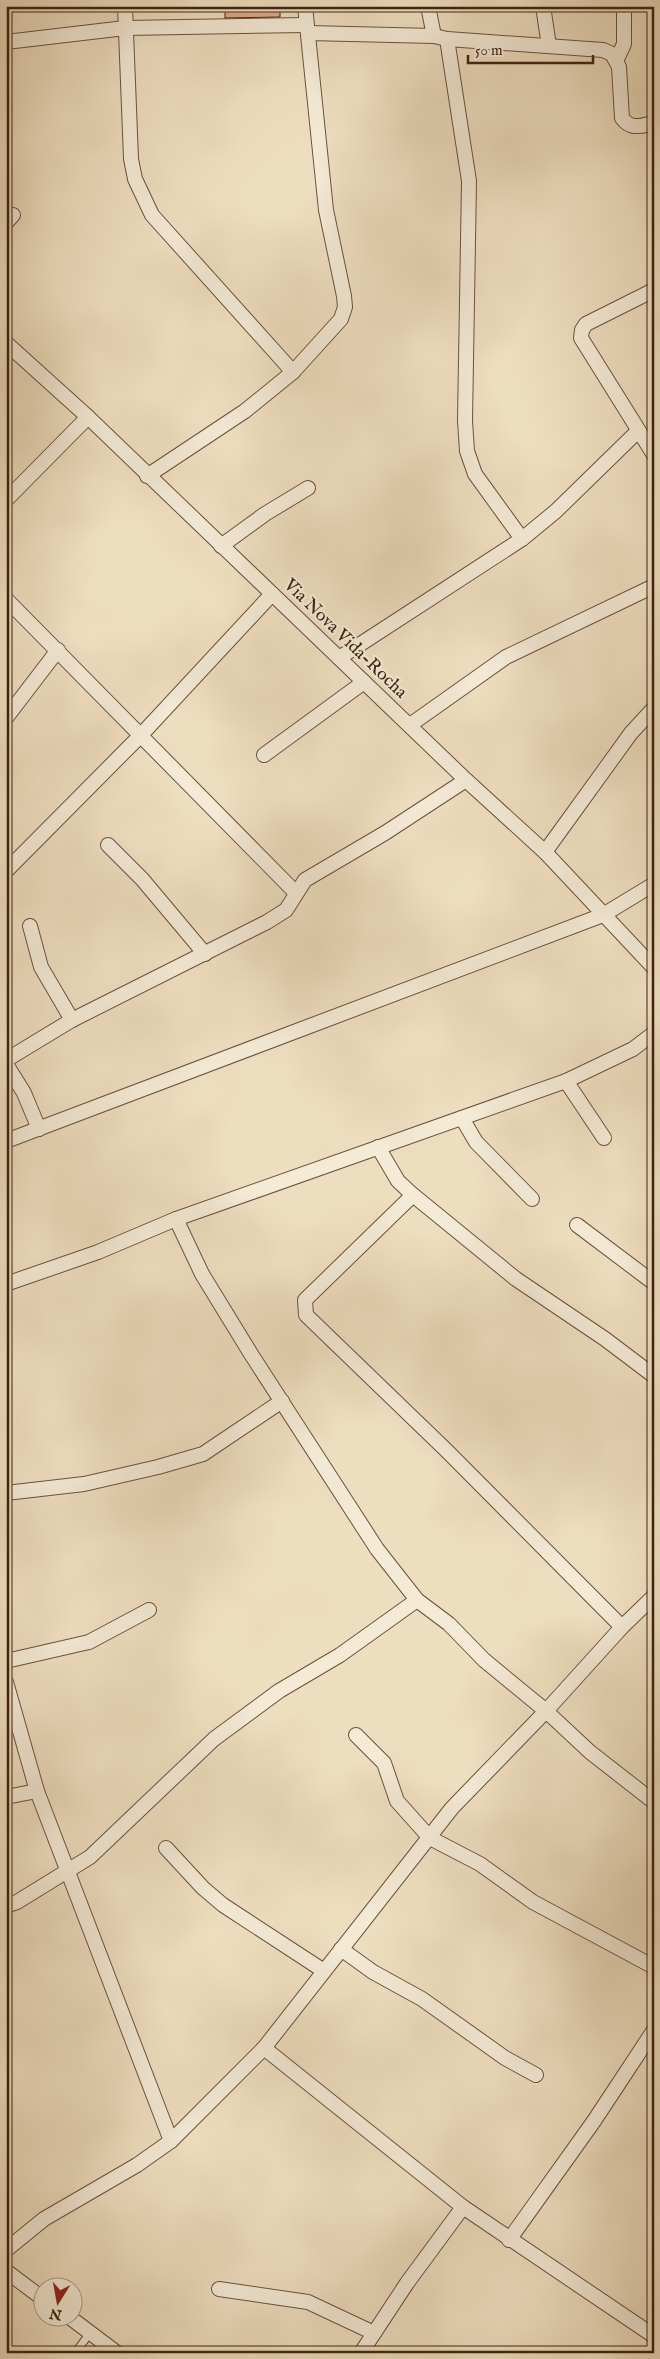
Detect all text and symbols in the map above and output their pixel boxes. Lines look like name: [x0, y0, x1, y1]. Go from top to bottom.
scale bar: [468, 32, 592, 64]
text: 50 m: [475, 41, 503, 60]
street label: Via Nova Vida-Rocha: [278, 573, 412, 704]
north arrow: [32, 2276, 82, 2326]
text: N: [48, 2304, 64, 2324]

